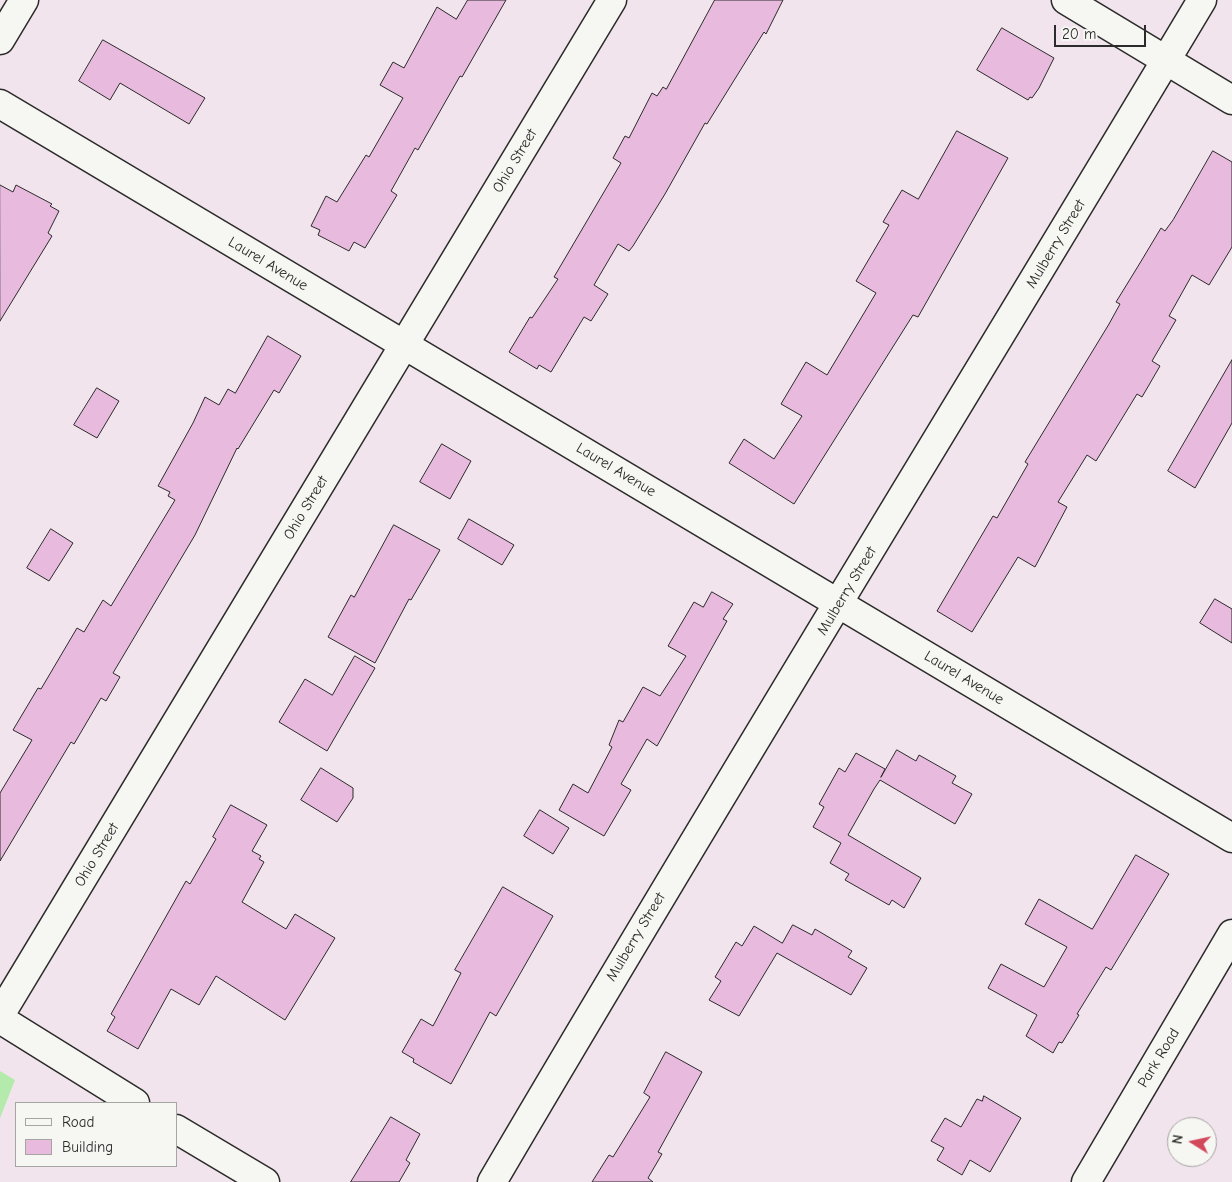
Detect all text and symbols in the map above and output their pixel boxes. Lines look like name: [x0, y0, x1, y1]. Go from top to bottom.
scale bar: [1057, 15, 1150, 47]
text: 20 m: [1062, 25, 1096, 43]
street label: Ohio Street: [489, 126, 541, 196]
street label: Mulberry Street: [1022, 196, 1090, 292]
street label: Laurel Avenue: [225, 233, 311, 295]
street label: Laurel Avenue: [573, 439, 659, 501]
street label: Ohio Street: [280, 473, 332, 543]
street label: Mulberry Street: [813, 543, 881, 639]
street label: Laurel Avenue: [921, 647, 1007, 709]
street label: Ohio Street: [71, 820, 123, 890]
street label: Mulberry Street: [602, 889, 670, 985]
street label: Park Road: [1134, 1025, 1184, 1091]
legend: [15, 1102, 178, 1167]
text: Road: [62, 1113, 94, 1131]
north arrow: [1167, 1117, 1217, 1167]
text: N: [1169, 1134, 1187, 1145]
text: Building: [62, 1138, 113, 1156]

